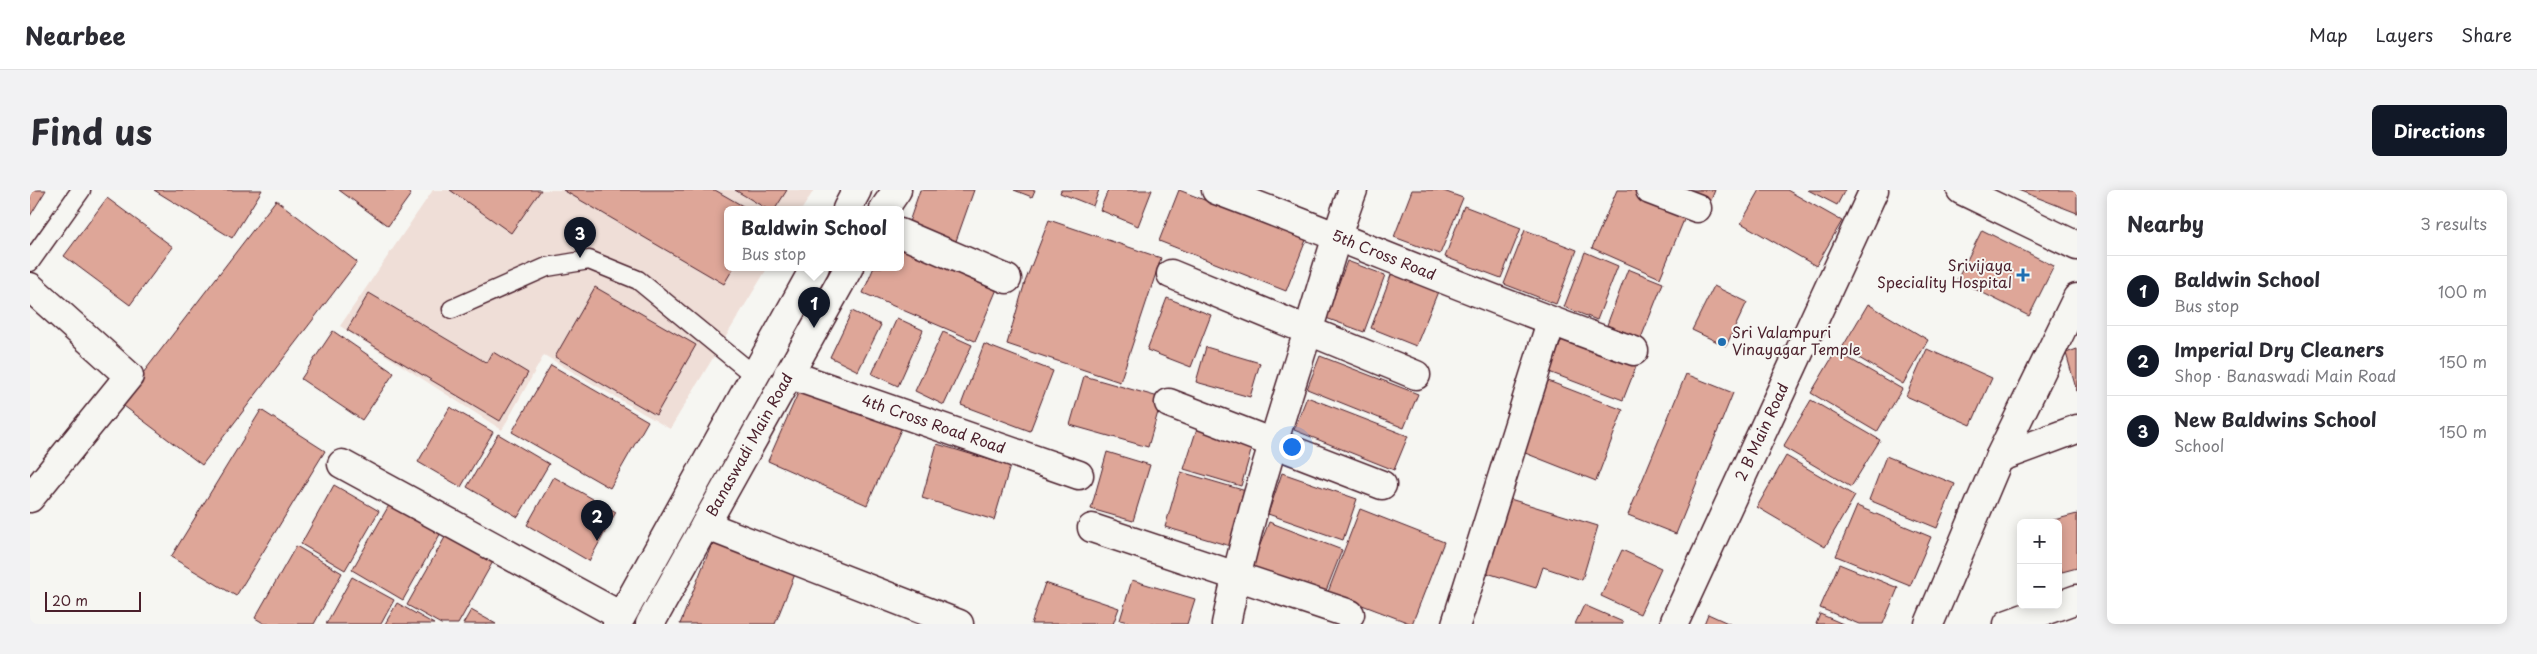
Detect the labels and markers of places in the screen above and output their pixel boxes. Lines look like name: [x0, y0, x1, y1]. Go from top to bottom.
pin: 3: [564, 217, 596, 258]
place label: Srivijaya Speciality Hospital: [1877, 253, 2012, 293]
marker: Srivijaya Speciality Hospital: [2016, 268, 2030, 282]
pin: 1: [798, 287, 830, 328]
place label: Sri Valampuri Vinayagar Temple: [1732, 320, 1861, 360]
marker: Sri Valampuri Vinayagar Temple: [1716, 336, 1728, 348]
pin: 2: [581, 500, 613, 541]

